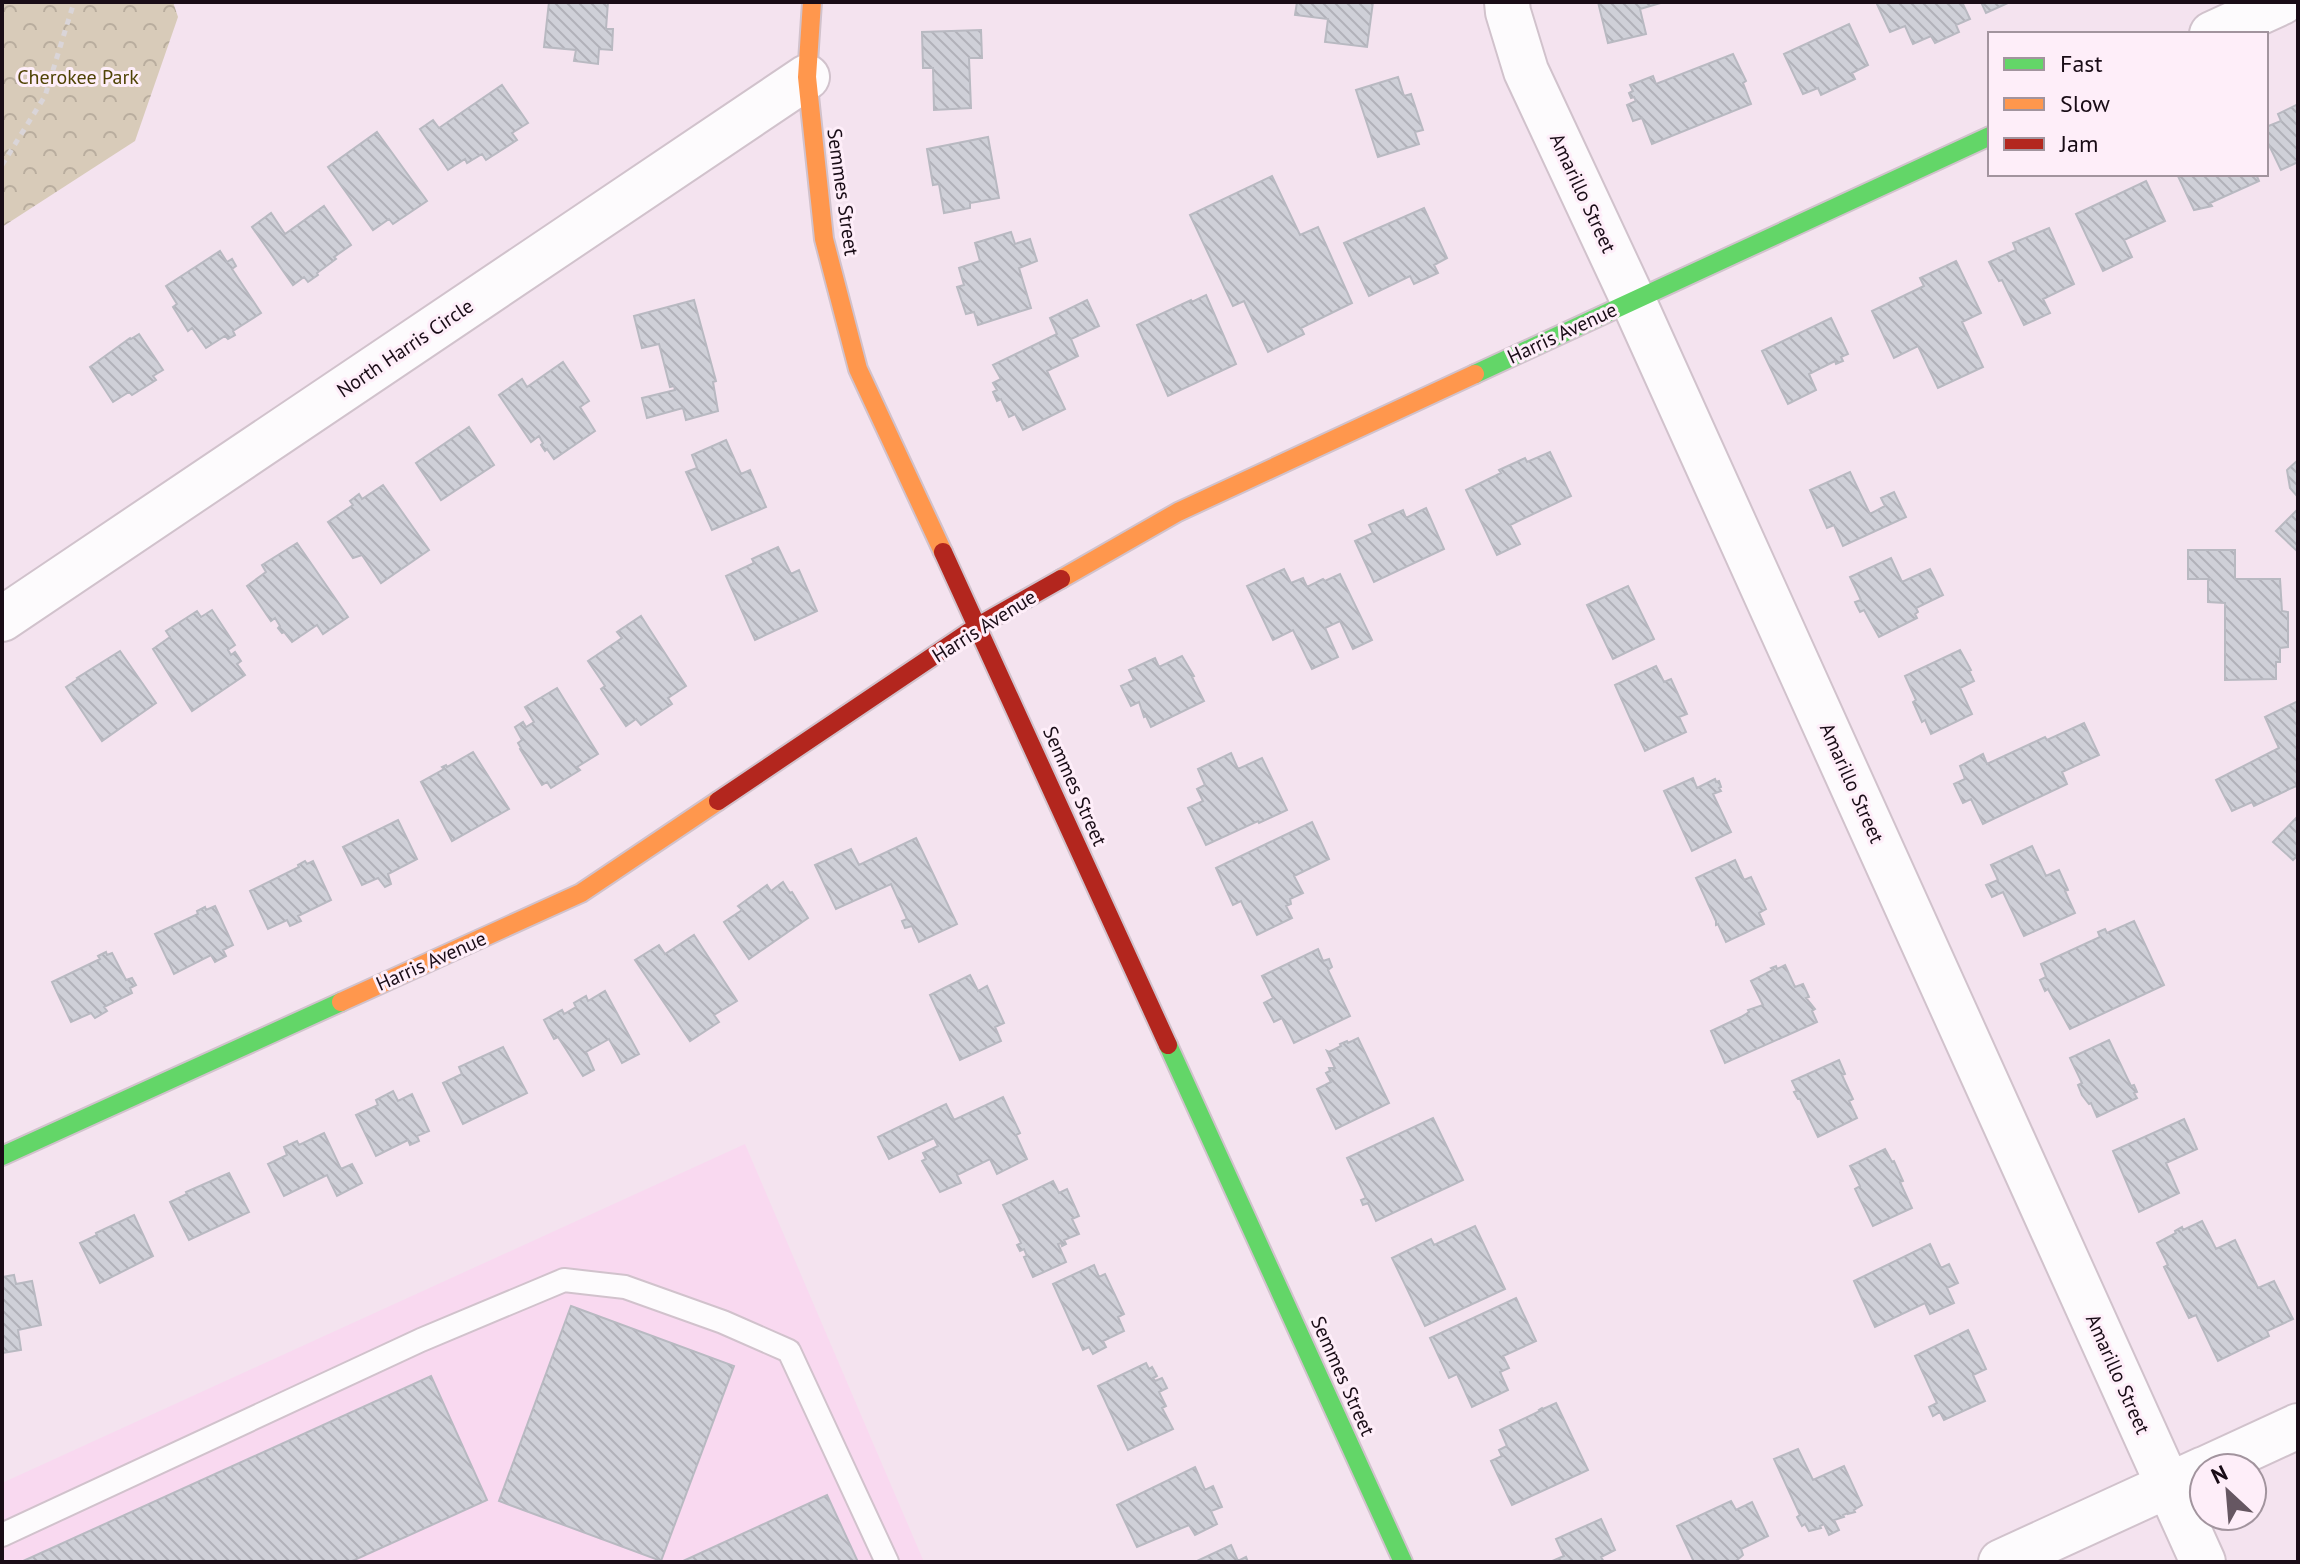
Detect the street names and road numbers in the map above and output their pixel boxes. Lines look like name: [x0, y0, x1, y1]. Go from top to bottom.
street label: Semmes Street: [821, 127, 865, 258]
street label: Amarillo Street: [1544, 129, 1622, 257]
street label: North Harris Circle: [332, 293, 478, 403]
street label: Harris Avenue: [1503, 296, 1621, 370]
street label: Harris Avenue: [927, 584, 1041, 668]
street label: Amarillo Street: [1814, 719, 1890, 847]
street label: Semmes Street: [1037, 722, 1113, 850]
street label: Harris Avenue: [372, 925, 490, 997]
street label: Amarillo Street: [2080, 1310, 2156, 1438]
street label: Semmes Street: [1305, 1312, 1381, 1440]

